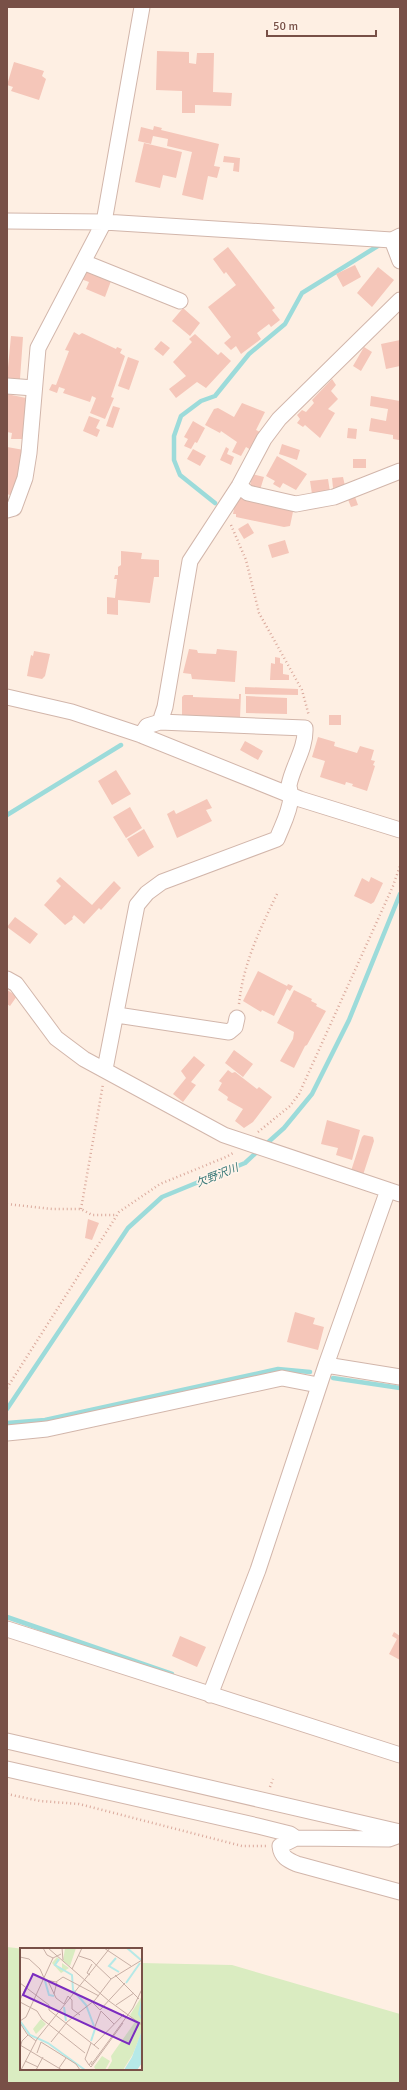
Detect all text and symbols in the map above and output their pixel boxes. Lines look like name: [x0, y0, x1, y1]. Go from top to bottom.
scale bar: [267, 12, 376, 38]
text: 50 m: [273, 19, 298, 34]
water label: 欠野沢川: [194, 1161, 241, 1190]
inset map: [20, 1948, 142, 2070]

